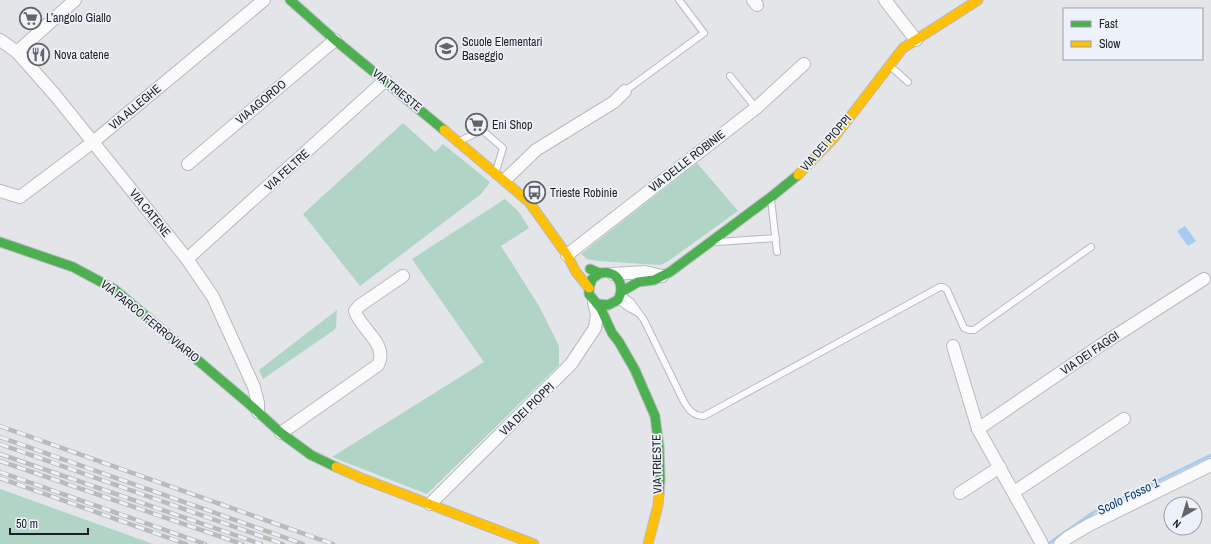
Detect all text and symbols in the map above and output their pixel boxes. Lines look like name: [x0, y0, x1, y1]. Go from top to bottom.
supermarket icon: L’angolo Giallo: [18, 5, 44, 31]
legend: [1063, 8, 1203, 60]
place label: L’angolo Giallo: [46, 10, 111, 26]
text: Fast: [1099, 16, 1118, 32]
place label: Scuole Elementari Baseggio: [462, 34, 542, 64]
school or university icon: Scuole Elementari Baseggio: [433, 36, 459, 62]
text: Slow: [1099, 36, 1121, 52]
restaurant icon: Nova catene: [25, 42, 51, 68]
place label: Nova catene: [54, 47, 109, 63]
street label: VIA TRIESTE: [369, 65, 425, 115]
street label: VIA AGORDO: [232, 76, 290, 128]
street label: VIA ALLEGHE: [106, 81, 164, 133]
street label: VIA DEI PIOPPI: [797, 111, 855, 175]
supermarket icon: Eni Shop: [463, 112, 489, 138]
place label: Eni Shop: [492, 117, 533, 133]
street label: VIA DELLE ROBINIE: [646, 126, 728, 196]
street label: VIA FELTRE: [261, 146, 313, 194]
bus stop icon: Trieste Robinie: [521, 180, 547, 206]
place label: Trieste Robinie: [550, 185, 617, 201]
street label: VIA CATENE: [126, 186, 174, 240]
street label: VIA PARCO FERROVIARIO: [97, 276, 203, 366]
street label: VIA DEI FAGGI: [1058, 328, 1122, 378]
street label: VIA DEI PIOPPI: [496, 379, 558, 439]
street label: VIA TRIESTE: [648, 434, 666, 494]
water label: Scolo Fosso 1: [1094, 474, 1162, 519]
north arrow: [1163, 496, 1203, 536]
scale bar: [10, 510, 88, 536]
text: 50 m: [16, 516, 38, 532]
text: N: [1170, 516, 1184, 531]

